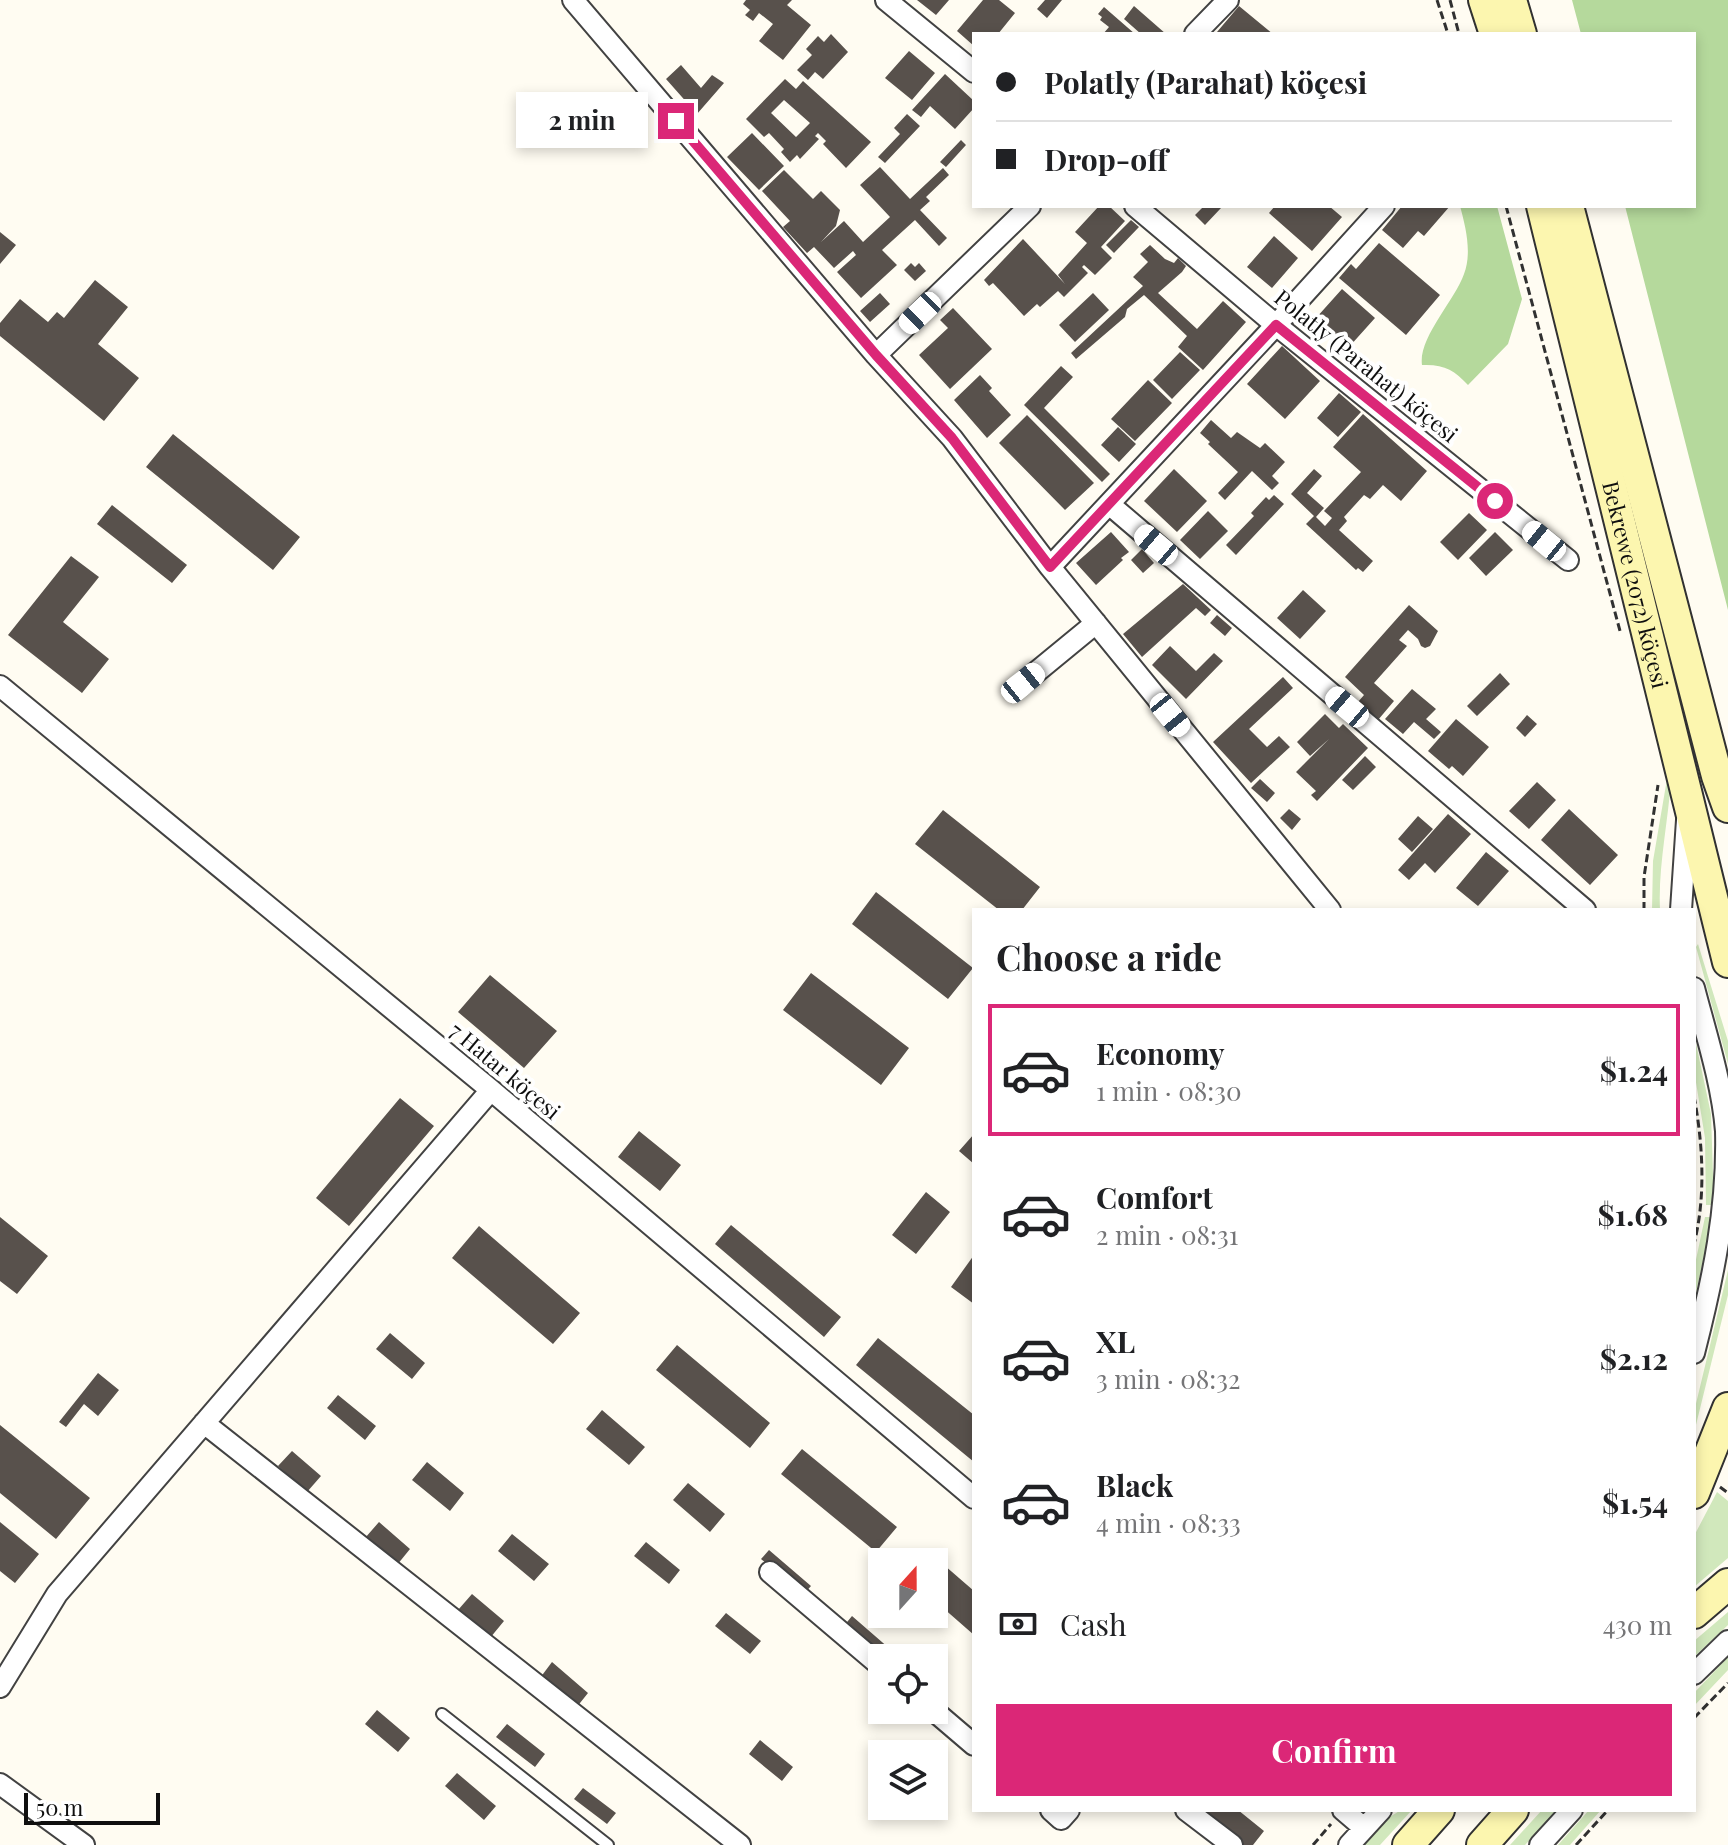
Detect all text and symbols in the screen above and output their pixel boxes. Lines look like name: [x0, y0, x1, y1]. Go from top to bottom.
text: Polatly (Parahat) köçesi: [1044, 62, 1367, 102]
callout: 2 min: [516, 93, 648, 149]
text: 2 min: [548, 102, 616, 137]
route end: [658, 103, 694, 139]
text: Drop-off: [1044, 139, 1168, 179]
street label: Polatly (Parahat) köçesi: [1269, 282, 1465, 449]
car: [894, 288, 946, 338]
street label: Bekrewe (2072) köçesi: [1596, 478, 1676, 691]
route start: [1477, 483, 1513, 519]
car: [1518, 517, 1570, 565]
car: [1130, 520, 1182, 570]
car: [997, 659, 1049, 707]
car: [1321, 682, 1373, 732]
car: [1146, 689, 1194, 741]
text: Choose a ride: [996, 932, 1222, 980]
street label: 7 Hatar köçesi: [444, 1015, 567, 1125]
text: Economy: [1096, 1033, 1225, 1073]
icon: car: [1000, 1034, 1072, 1106]
text: $1.24: [1600, 1050, 1668, 1090]
text: 1 min · 08:30: [1096, 1073, 1242, 1108]
text: Comfort: [1096, 1177, 1213, 1217]
icon: car: [1000, 1178, 1072, 1250]
text: $1.68: [1598, 1194, 1668, 1234]
text: 2 min · 08:31: [1096, 1217, 1238, 1252]
text: XL: [1096, 1321, 1135, 1361]
icon: car: [1000, 1322, 1072, 1394]
text: $2.12: [1600, 1338, 1668, 1378]
text: 3 min · 08:32: [1096, 1361, 1240, 1396]
text: Black: [1096, 1465, 1173, 1505]
icon: car: [1000, 1466, 1072, 1538]
text: $1.54: [1602, 1482, 1668, 1522]
text: 4 min · 08:33: [1096, 1505, 1241, 1540]
north arrow: [868, 1548, 948, 1628]
map controls: [868, 1548, 948, 1820]
icon: cash: [996, 1602, 1040, 1646]
text: Cash: [1060, 1604, 1127, 1644]
text: 430 m: [1603, 1607, 1672, 1642]
button: locate: [868, 1644, 948, 1724]
button: Confirm: [996, 1704, 1672, 1796]
button: layers: [868, 1740, 948, 1820]
scale bar: [24, 1789, 160, 1825]
text: 50 m: [36, 1792, 83, 1822]

